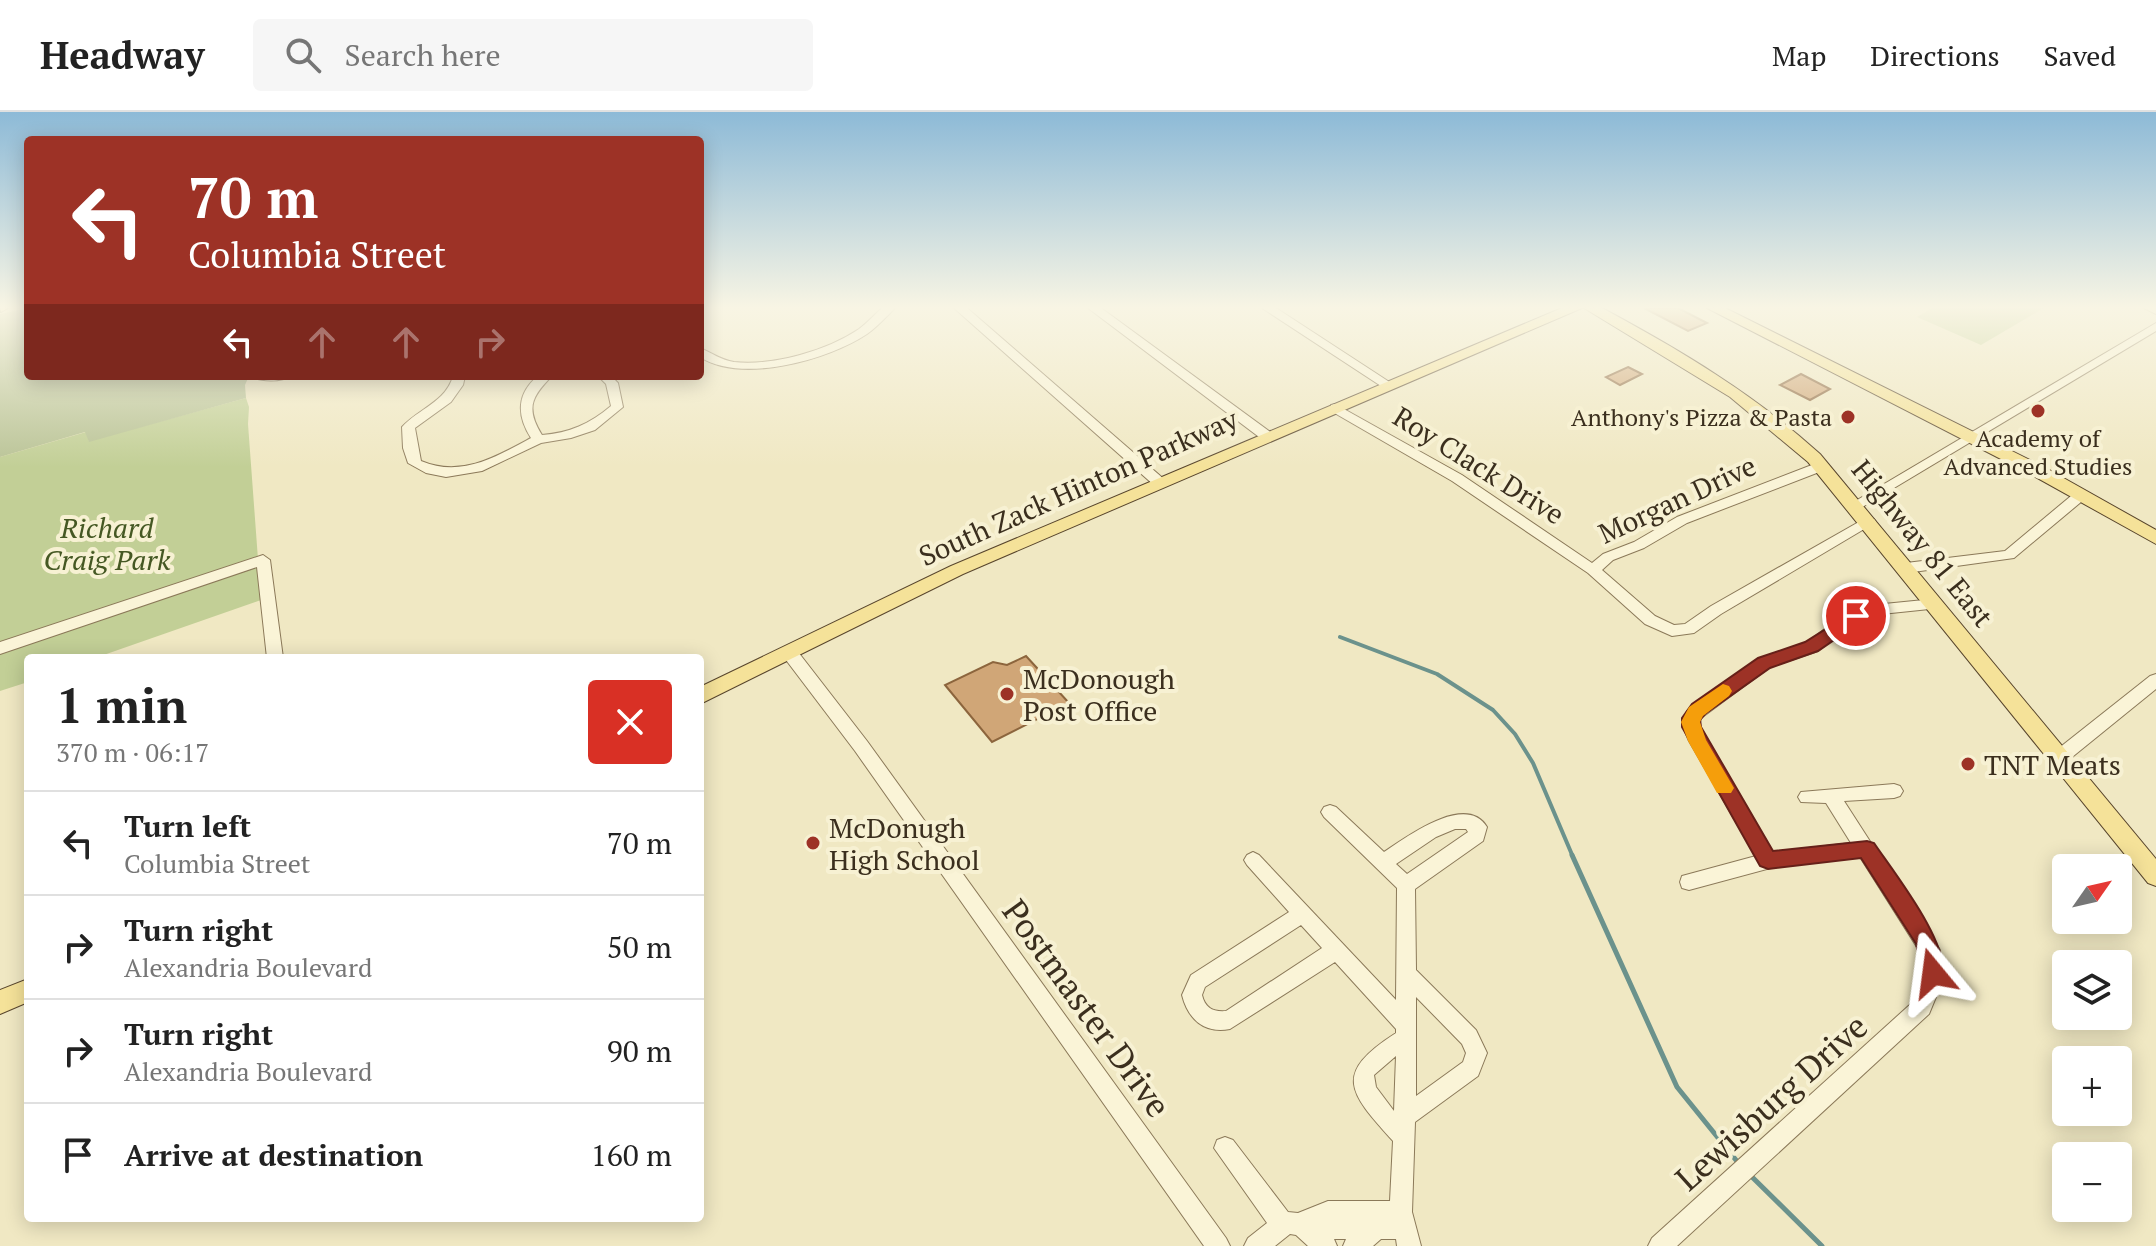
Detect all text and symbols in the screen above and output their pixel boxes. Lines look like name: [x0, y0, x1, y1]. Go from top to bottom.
search box: [253, 19, 813, 91]
text: Headway: [40, 30, 205, 80]
icon: search: [281, 33, 325, 77]
text: Search here: [345, 35, 501, 75]
text: Map: [1772, 37, 1826, 74]
text: Directions: [1870, 37, 2000, 74]
text: Saved: [2044, 37, 2116, 74]
text: 70 m: [188, 160, 318, 234]
icon: left: [56, 168, 160, 272]
text: Columbia Street: [188, 231, 446, 278]
icon: left: [216, 320, 260, 364]
icon: ahead: [300, 320, 344, 364]
icon: ahead: [384, 320, 428, 364]
icon: right: [468, 320, 512, 364]
street label: Roy Clack Drive: [1387, 398, 1571, 532]
street label: South Zack Hinton Parkway: [913, 400, 1244, 574]
place label: Anthony's Pizza & Pasta: [1571, 401, 1832, 433]
marker: Academy of Advanced Studies: [2029, 402, 2047, 420]
marker: Anthony's Pizza & Pasta: [1839, 408, 1857, 426]
place label: Academy of Advanced Studies: [1944, 422, 2132, 482]
street label: Morgan Drive: [1592, 446, 1762, 552]
street label: Highway 81 East: [1844, 452, 2002, 635]
park label: Richard Craig Park: [43, 509, 171, 578]
pin: [1822, 582, 1890, 650]
icon: arrive: [1834, 594, 1878, 638]
place label: McDonough Post Office: [1023, 660, 1175, 729]
text: 1 min: [56, 673, 187, 737]
button: close: [588, 680, 672, 764]
marker: McDonough Post Office: [998, 685, 1016, 703]
text: 370 m · 06:17: [56, 735, 209, 769]
place label: TNT Meats: [1984, 746, 2121, 783]
marker: TNT Meats: [1959, 755, 1977, 773]
text: Turn left: [124, 806, 251, 846]
place label: McDonugh High School: [829, 809, 980, 878]
icon: left: [56, 821, 100, 865]
text: 70 m: [607, 823, 672, 863]
marker: McDonugh High School: [804, 834, 822, 852]
text: Columbia Street: [124, 846, 311, 880]
north arrow: [2052, 854, 2132, 934]
map controls: [2052, 854, 2132, 1222]
street label: Postmaster Drive: [993, 890, 1181, 1126]
text: Turn right: [124, 910, 273, 950]
icon: right: [56, 925, 100, 969]
text: 50 m: [607, 927, 672, 967]
position arrow: [1891, 931, 1975, 1015]
text: Alexandria Boulevard: [124, 950, 372, 984]
button: layers: [2052, 950, 2132, 1030]
street label: Lewisburg Drive: [1665, 1004, 1877, 1200]
text: Turn right: [124, 1014, 273, 1054]
icon: right: [56, 1029, 100, 1073]
text: 90 m: [607, 1031, 672, 1071]
button: +: [2052, 1046, 2132, 1126]
text: Alexandria Boulevard: [124, 1054, 372, 1088]
icon: arrive: [56, 1133, 100, 1177]
text: Arrive at destination: [124, 1135, 423, 1175]
text: 160 m: [591, 1135, 672, 1175]
button: −: [2052, 1142, 2132, 1222]

